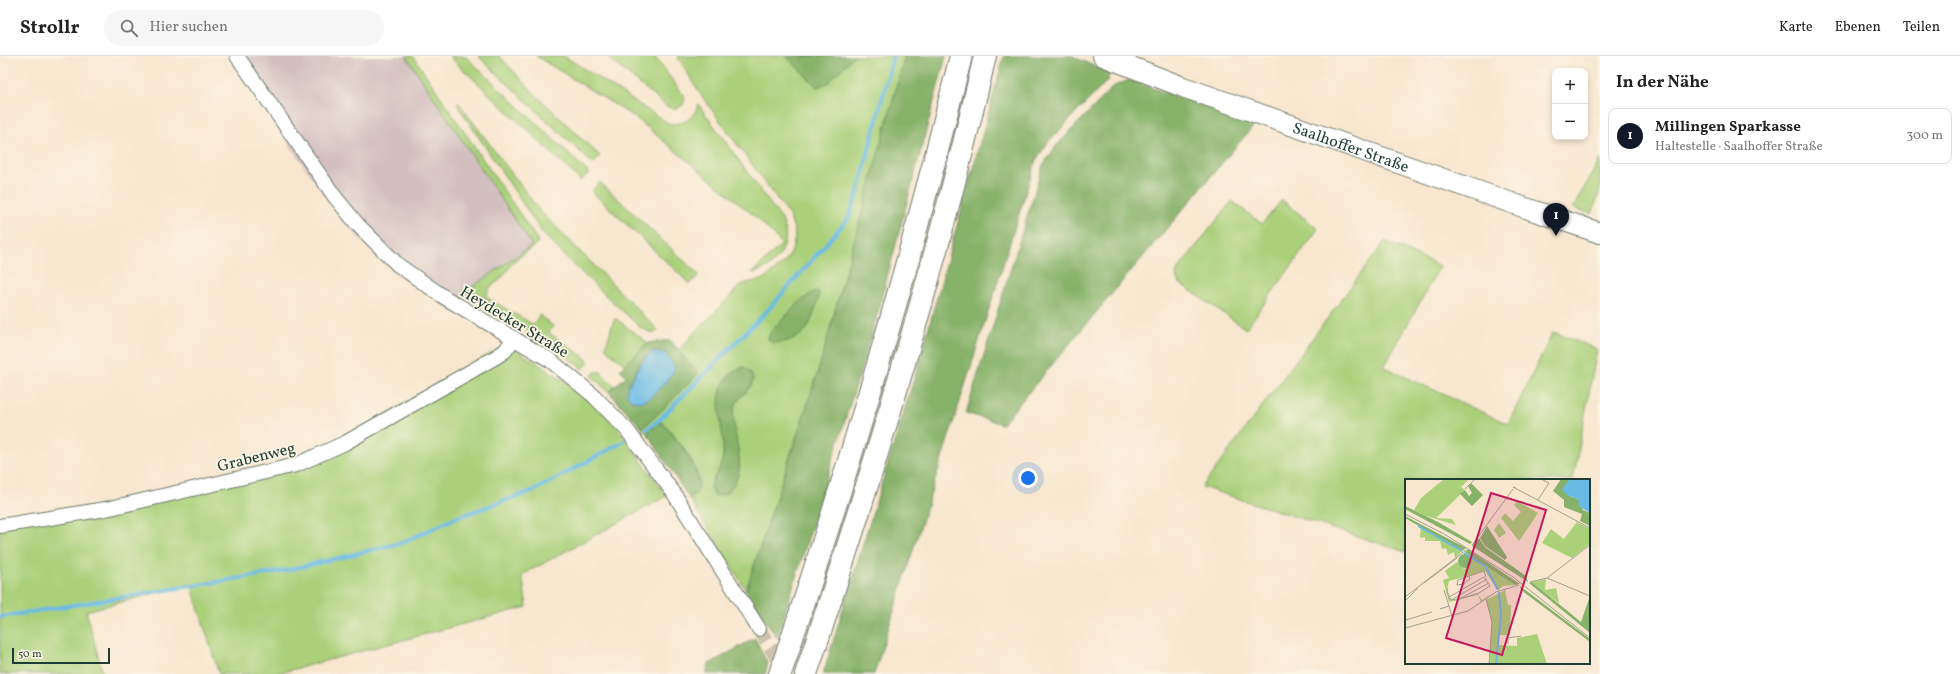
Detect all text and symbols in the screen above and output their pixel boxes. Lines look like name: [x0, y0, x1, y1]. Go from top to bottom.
search box: [104, 10, 384, 46]
text: Strollr: [20, 15, 80, 41]
icon: search: [118, 17, 140, 39]
text: Hier suchen: [150, 17, 228, 38]
text: Karte: [1779, 18, 1813, 37]
text: Ebenen: [1835, 18, 1881, 37]
text: Teilen: [1903, 18, 1940, 37]
map controls: [1552, 68, 1588, 140]
button: +: [1552, 68, 1588, 104]
text: In der Nähe: [1616, 71, 1709, 94]
button: −: [1552, 104, 1588, 140]
text: Millingen Sparkasse: [1655, 117, 1801, 138]
street label: Saalhoffer Straße: [1289, 118, 1412, 179]
text: 1: [1627, 127, 1633, 145]
text: 300 m: [1907, 127, 1943, 145]
text: Haltestelle · Saalhoffer Straße: [1655, 138, 1823, 156]
pin: 1: [1543, 203, 1569, 236]
street label: Heydecker Straße: [455, 281, 573, 364]
street label: Grabenweg: [215, 438, 298, 478]
your location: [1018, 468, 1038, 488]
inset map: [1405, 479, 1590, 664]
scale bar: [12, 646, 110, 665]
text: 50 m: [18, 647, 42, 662]

